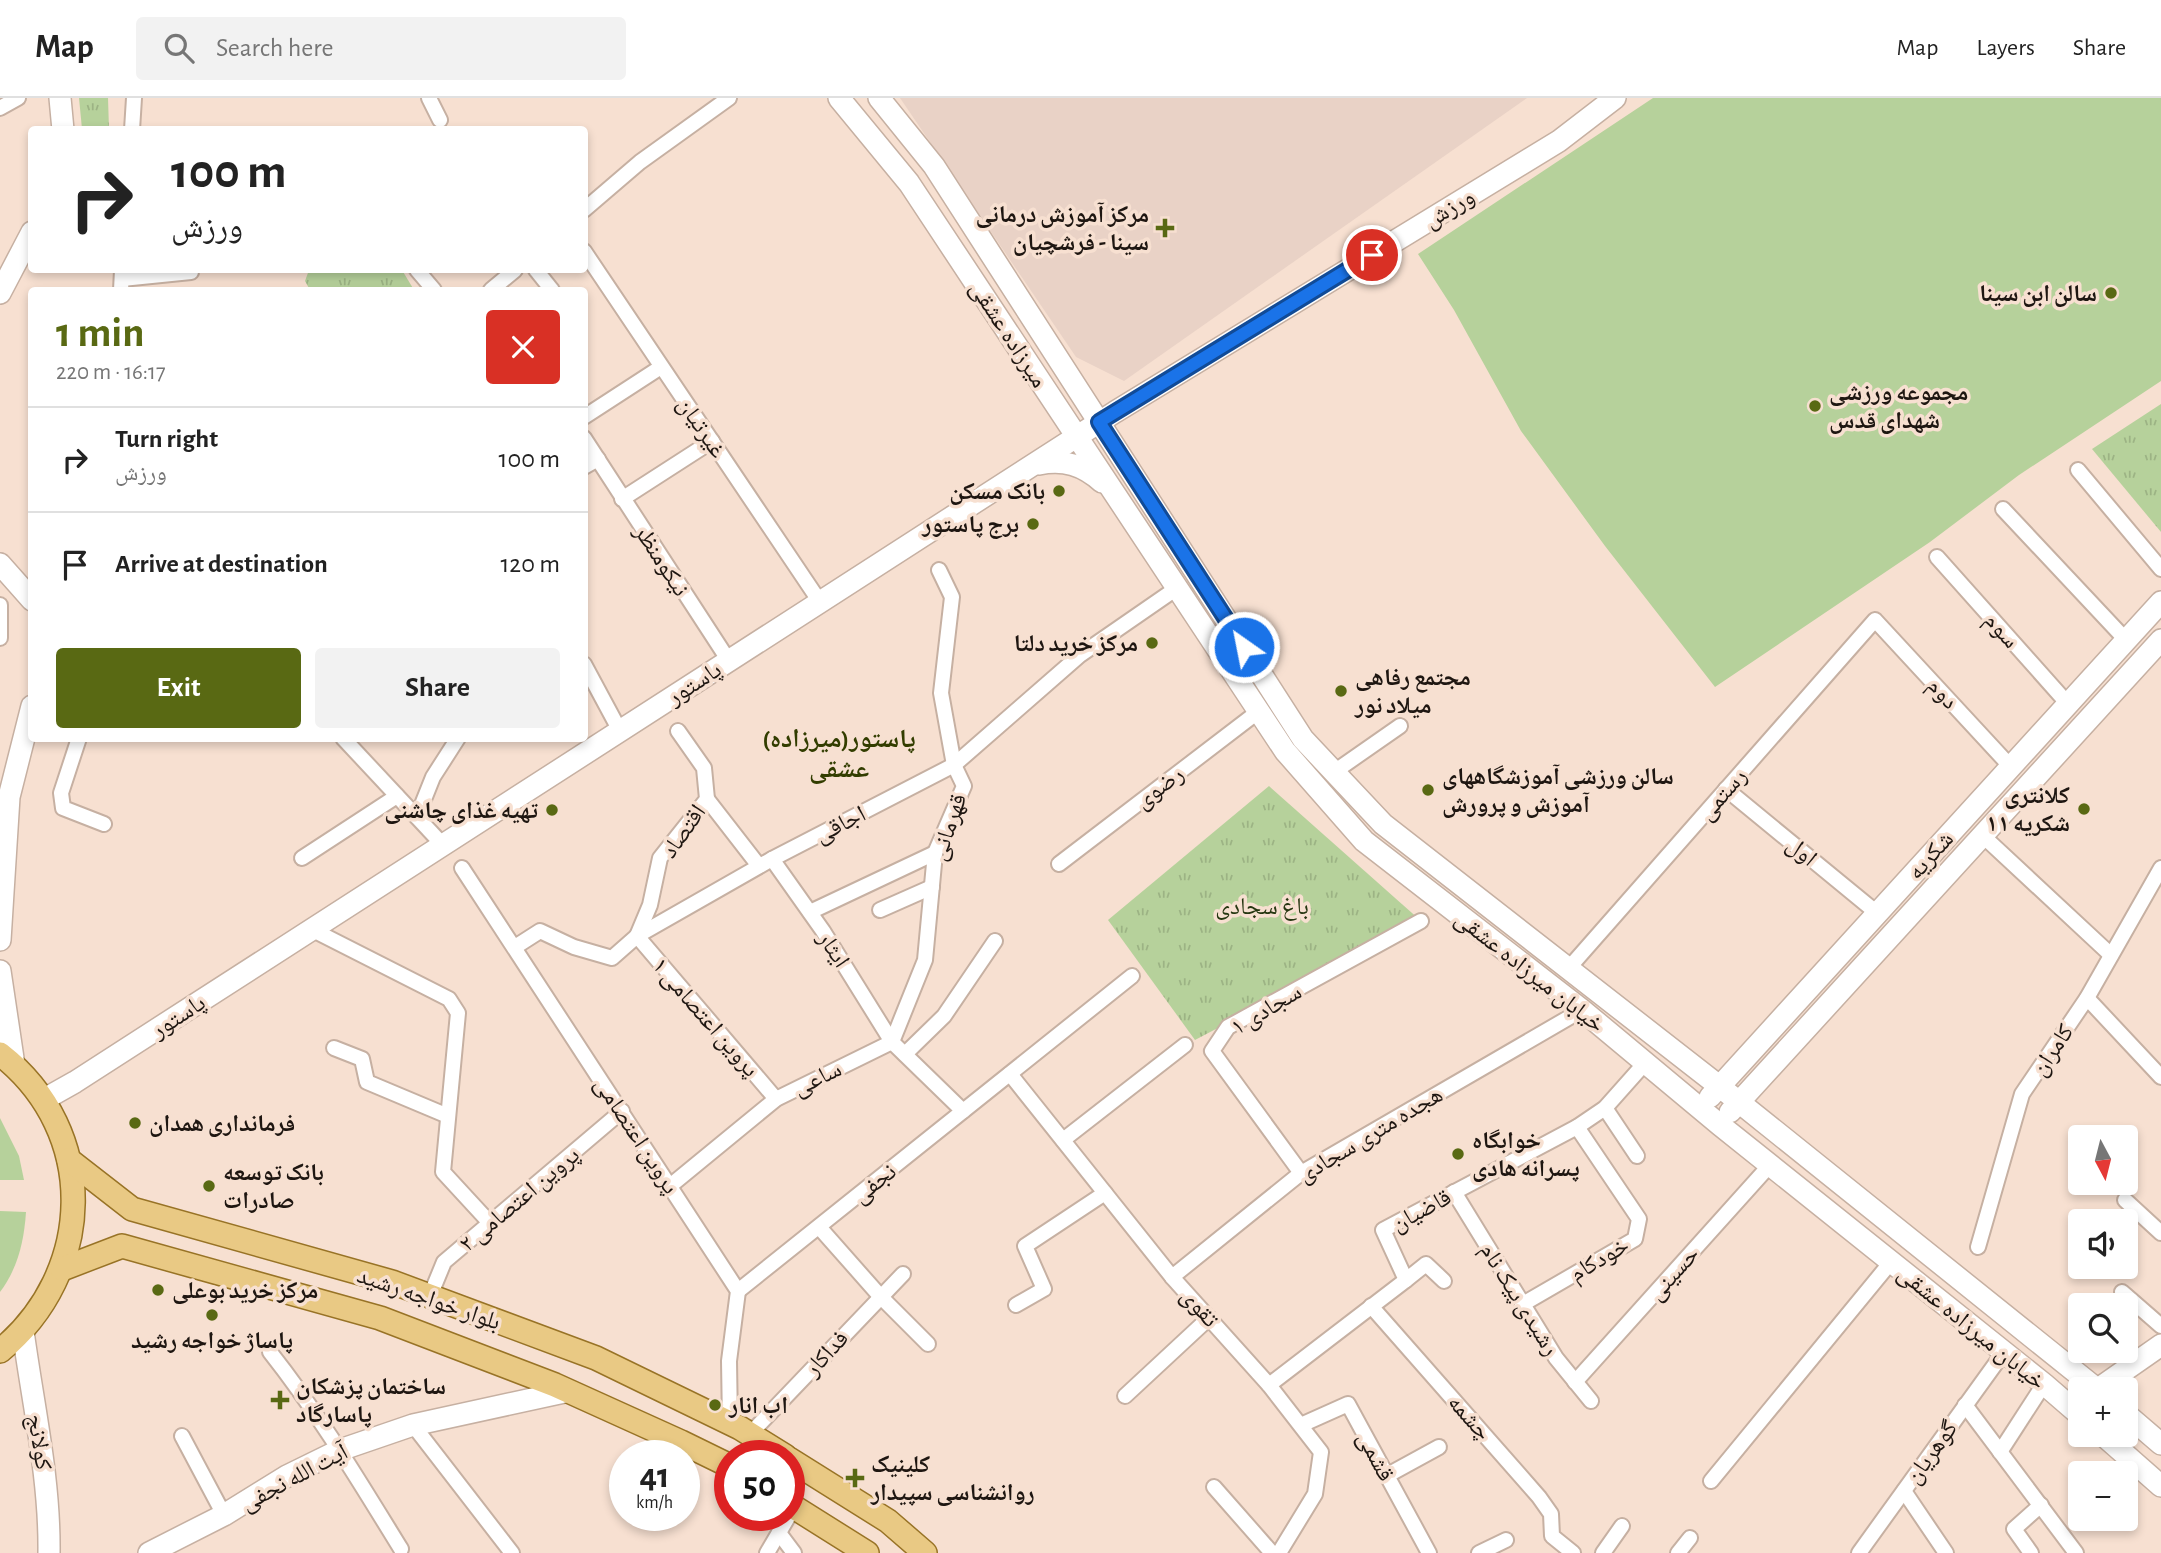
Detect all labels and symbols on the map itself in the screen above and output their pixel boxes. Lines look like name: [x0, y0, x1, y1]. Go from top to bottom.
street label: ورزش: [1420, 185, 1479, 234]
place label: مرکز آموزش درمانی سینا - فرشچیان: [976, 202, 1149, 256]
marker: مرکز آموزش درمانی سینا - فرشچیان: [1155, 218, 1175, 238]
pin: [1342, 225, 1402, 285]
street label: میرزاده عشقی: [964, 277, 1051, 393]
place label: سالن ابن سینا: [1979, 282, 2097, 307]
marker: سالن ابن سینا: [2103, 285, 2119, 301]
place label: مجموعه ورزشی شهدای قدس: [1829, 381, 1968, 434]
street label: غیرتیان: [672, 393, 730, 463]
marker: مجموعه ورزشی شهدای قدس: [1807, 398, 1823, 414]
place label: بانک مسکن: [949, 480, 1045, 505]
marker: بانک مسکن: [1051, 483, 1067, 499]
place label: برج پاستور: [921, 513, 1019, 539]
marker: برج پاستور: [1025, 516, 1041, 532]
street label: نیکومنظر: [628, 520, 693, 601]
street label: سوم: [1977, 608, 2023, 655]
position arrow: [1207, 610, 1281, 684]
place label: مرکز خرید دلتا: [1014, 632, 1138, 657]
marker: مرکز خرید دلتا: [1144, 635, 1160, 651]
street label: پاستور: [662, 658, 727, 712]
place label: مجتمع رفاهی میلاد نور: [1354, 666, 1471, 719]
street label: دوم: [1920, 673, 1962, 716]
marker: مجتمع رفاهی میلاد نور: [1333, 683, 1349, 699]
district label: (پاستور(میرزاده عشقی: [762, 726, 916, 784]
street label: رضوی: [1131, 762, 1189, 814]
place label: سالن ورزشی آموزشگاههای آموزش و پرورش: [1442, 764, 1674, 818]
street label: رستمی: [1694, 764, 1752, 826]
marker: سالن ورزشی آموزشگاههای آموزش و پرورش: [1420, 782, 1436, 798]
place label: کلانتری ۱۱ شکریه: [1986, 784, 2070, 837]
street label: قهرمانی: [926, 791, 972, 864]
place label: تهیه غذای چاشنی: [384, 799, 539, 824]
street label: اقتصاد: [657, 800, 711, 863]
marker: کلانتری ۱۱ شکریه: [2076, 801, 2092, 817]
marker: تهیه غذای چاشنی: [544, 802, 560, 818]
street label: اجاقی: [811, 802, 870, 849]
street label: شکریه: [1903, 827, 1959, 885]
street label: اول: [1781, 833, 1821, 872]
park label: باغ سجادی: [1215, 895, 1309, 921]
street label: خیابان میرزاده عشقی: [1449, 906, 1609, 1038]
street label: ایثار: [812, 926, 854, 972]
street label: پروین اعتصامی ۱: [646, 954, 763, 1082]
street label: سجادی ۱: [1227, 980, 1306, 1041]
street label: پاستور: [146, 991, 211, 1045]
street label: کامران: [2027, 1020, 2079, 1081]
street label: ساعی: [789, 1057, 846, 1102]
street label: پروین اعتصامی: [589, 1073, 683, 1199]
street label: هجده متری سجادی: [1294, 1082, 1447, 1188]
place label: فرمانداری همدان: [149, 1112, 295, 1137]
marker: فرمانداری همدان: [127, 1115, 143, 1131]
north arrow: [2068, 1125, 2138, 1195]
place label: خوابگاه پسرانه هادی: [1472, 1129, 1580, 1182]
street label: پروین اعتصامی ۲: [455, 1143, 585, 1258]
marker: خوابگاه پسرانه هادی: [1450, 1146, 1466, 1162]
street label: نجفی: [848, 1159, 902, 1209]
place label: بانک توسعه صادرات: [223, 1161, 324, 1213]
marker: بانک توسعه صادرات: [201, 1178, 217, 1194]
street label: قاضیان: [1388, 1185, 1456, 1237]
street label: خودکام: [1566, 1233, 1635, 1289]
street label: رشیدی پیک نام: [1473, 1239, 1563, 1362]
street label: حسینی: [1644, 1242, 1705, 1306]
street label: خیابان میرزاده عشقی: [1892, 1261, 2050, 1395]
street label: بلوار خواجه رشید: [354, 1263, 503, 1335]
place label: مرکز خرید بوعلی: [172, 1279, 318, 1304]
marker: مرکز خرید بوعلی: [150, 1282, 166, 1298]
street label: تقوی: [1175, 1283, 1223, 1333]
marker: پاساژ خواجه رشید: [204, 1307, 220, 1323]
street label: فداکار: [799, 1326, 853, 1382]
place label: پاساژ خواجه رشید: [131, 1329, 293, 1354]
place label: ساختمان پزشکان پاسارگاد: [296, 1375, 446, 1428]
marker: ساختمان پزشکان پاسارگاد: [270, 1390, 290, 1410]
street label: چشمه: [1442, 1390, 1496, 1445]
place label: اب انار: [728, 1394, 788, 1419]
marker: اب انار: [707, 1397, 723, 1413]
street label: کولانج: [21, 1413, 55, 1472]
street label: گوهریان: [1901, 1417, 1963, 1489]
street label: قشمی: [1351, 1428, 1398, 1486]
street label: آیت الله نجفی: [237, 1439, 353, 1517]
speed limit sign: 50: [714, 1440, 805, 1531]
place label: کلینیک روانشناسی سپیدار: [870, 1453, 1035, 1506]
marker: کلینیک روانشناسی سپیدار: [845, 1468, 865, 1488]

